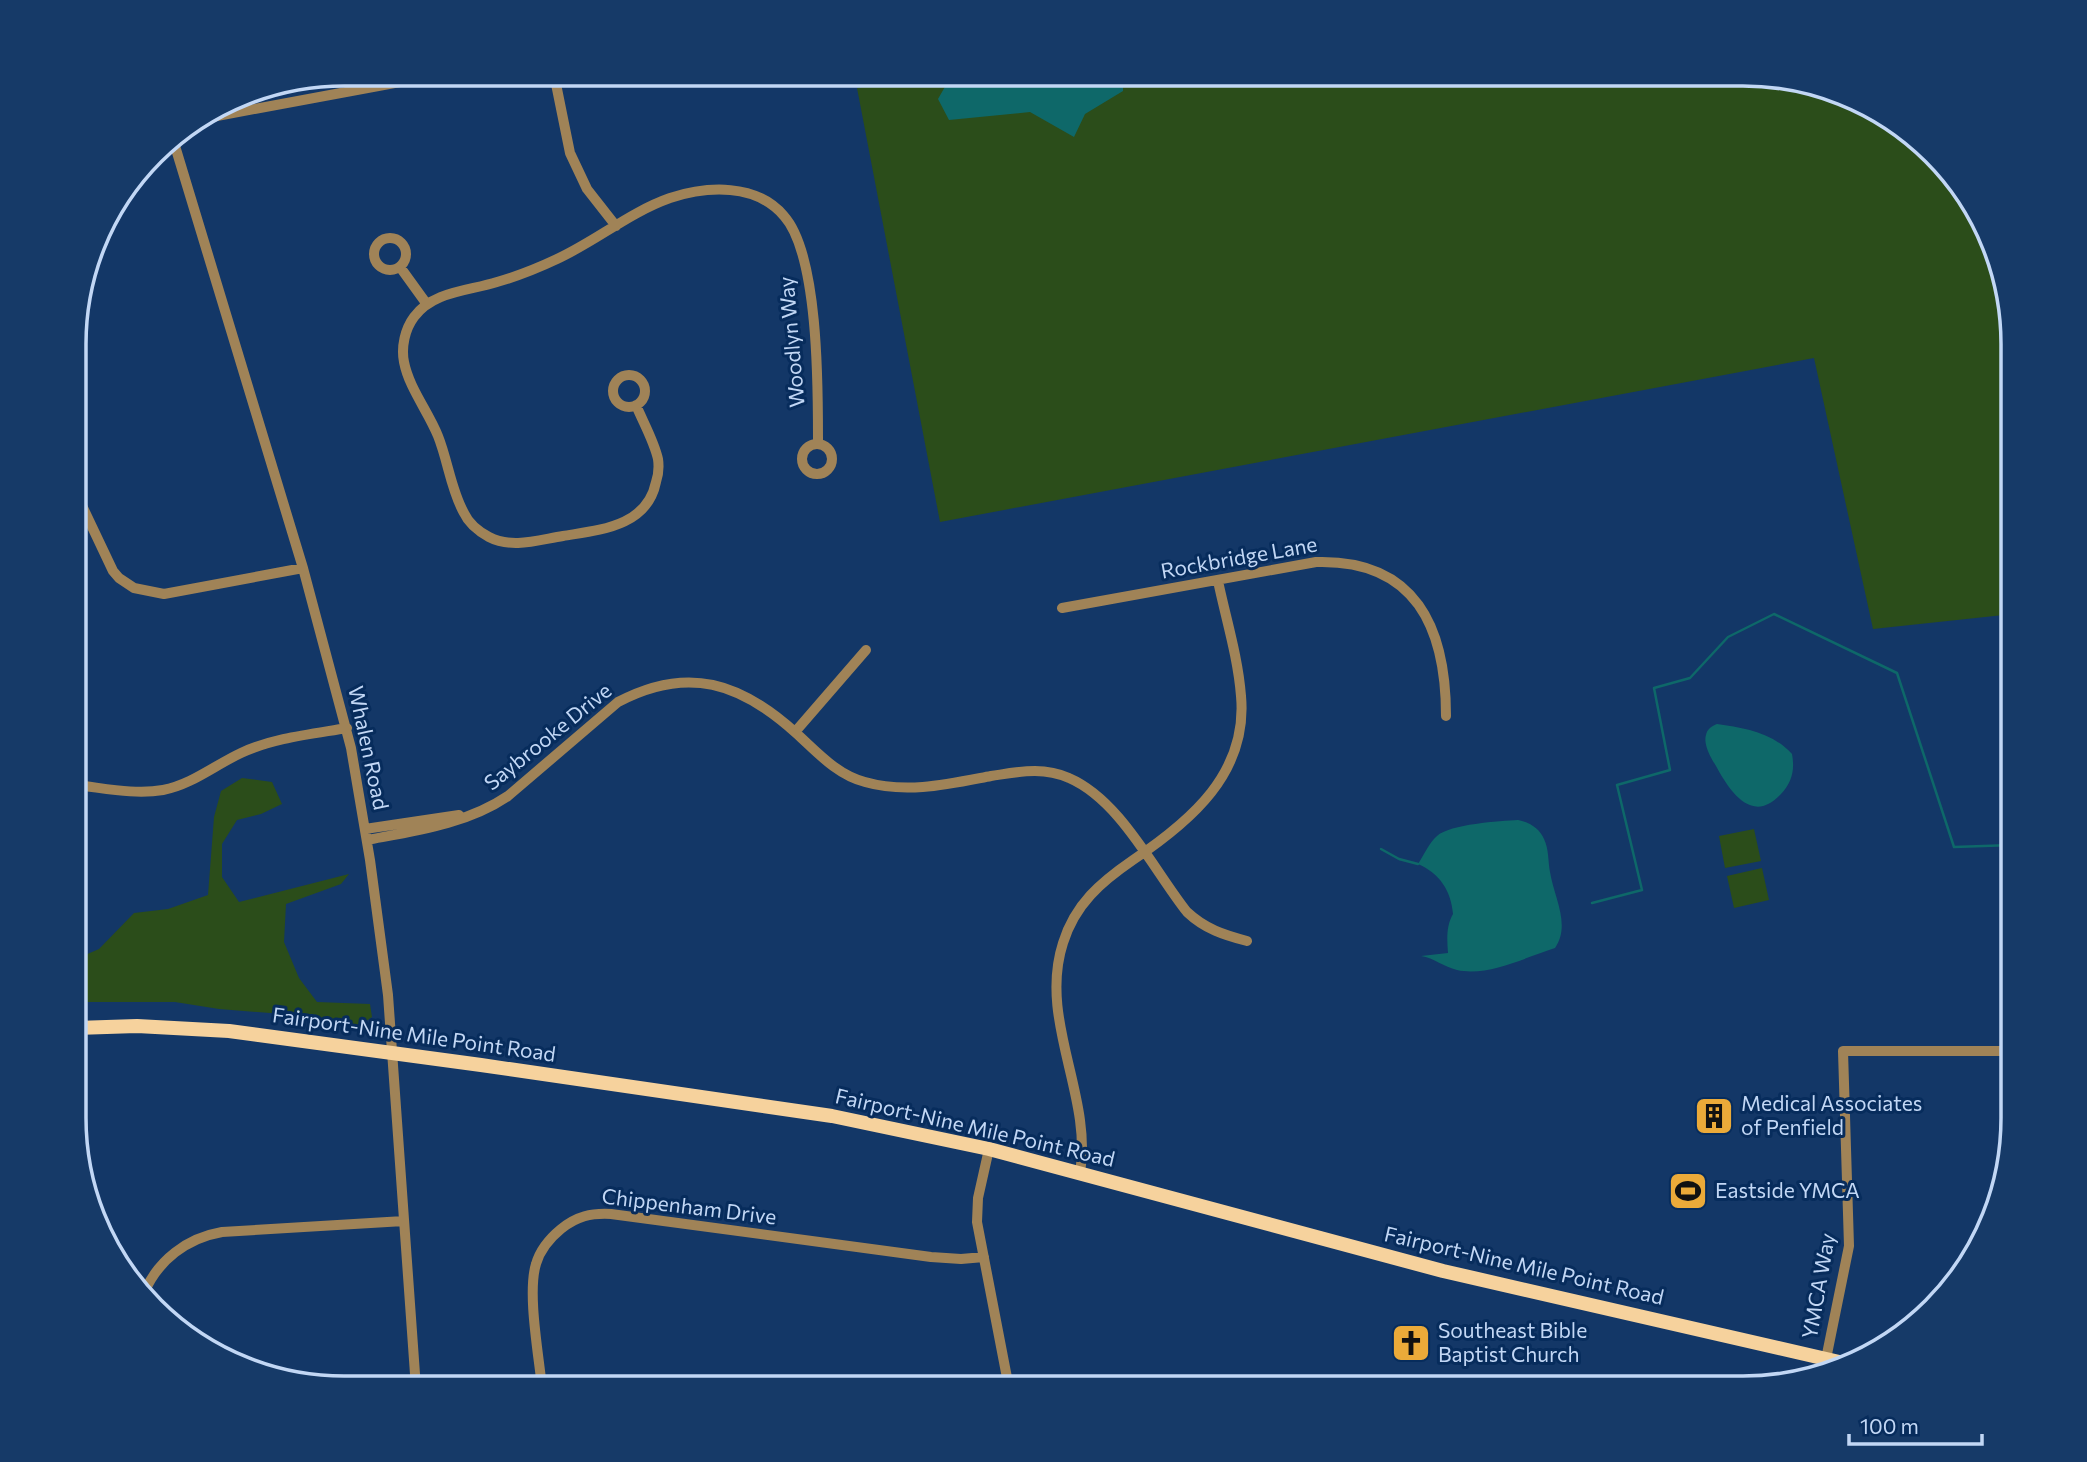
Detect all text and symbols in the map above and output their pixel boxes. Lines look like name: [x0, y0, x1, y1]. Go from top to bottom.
street label: Woodlyn Way: [772, 275, 809, 409]
street label: Rockbridge Lane: [1159, 530, 1319, 583]
street label: Saybrooke Drive: [478, 677, 616, 795]
street label: Whalen Road: [344, 683, 395, 812]
street label: Fairport-Nine Mile Point Road: [271, 1001, 558, 1066]
street label: Fairport-Nine Mile Point Road: [833, 1082, 1117, 1171]
place label: Medical Associates of Penfield: [1741, 1090, 1922, 1139]
building icon: Medical Associates of Penfield: [1693, 1095, 1735, 1137]
sports icon: Eastside YMCA: [1667, 1170, 1709, 1212]
place label: Eastside YMCA: [1715, 1177, 1860, 1202]
street label: Chippenham Drive: [600, 1182, 778, 1229]
street label: Fairport-Nine Mile Point Road: [1382, 1220, 1666, 1309]
street label: YMCA Way: [1796, 1231, 1839, 1341]
place label: Southeast Bible Baptist Church: [1438, 1317, 1587, 1366]
church icon: Southeast Bible Baptist Church: [1390, 1322, 1432, 1364]
scale bar: [1849, 1402, 1982, 1446]
text: 100 m: [1860, 1413, 1919, 1438]

